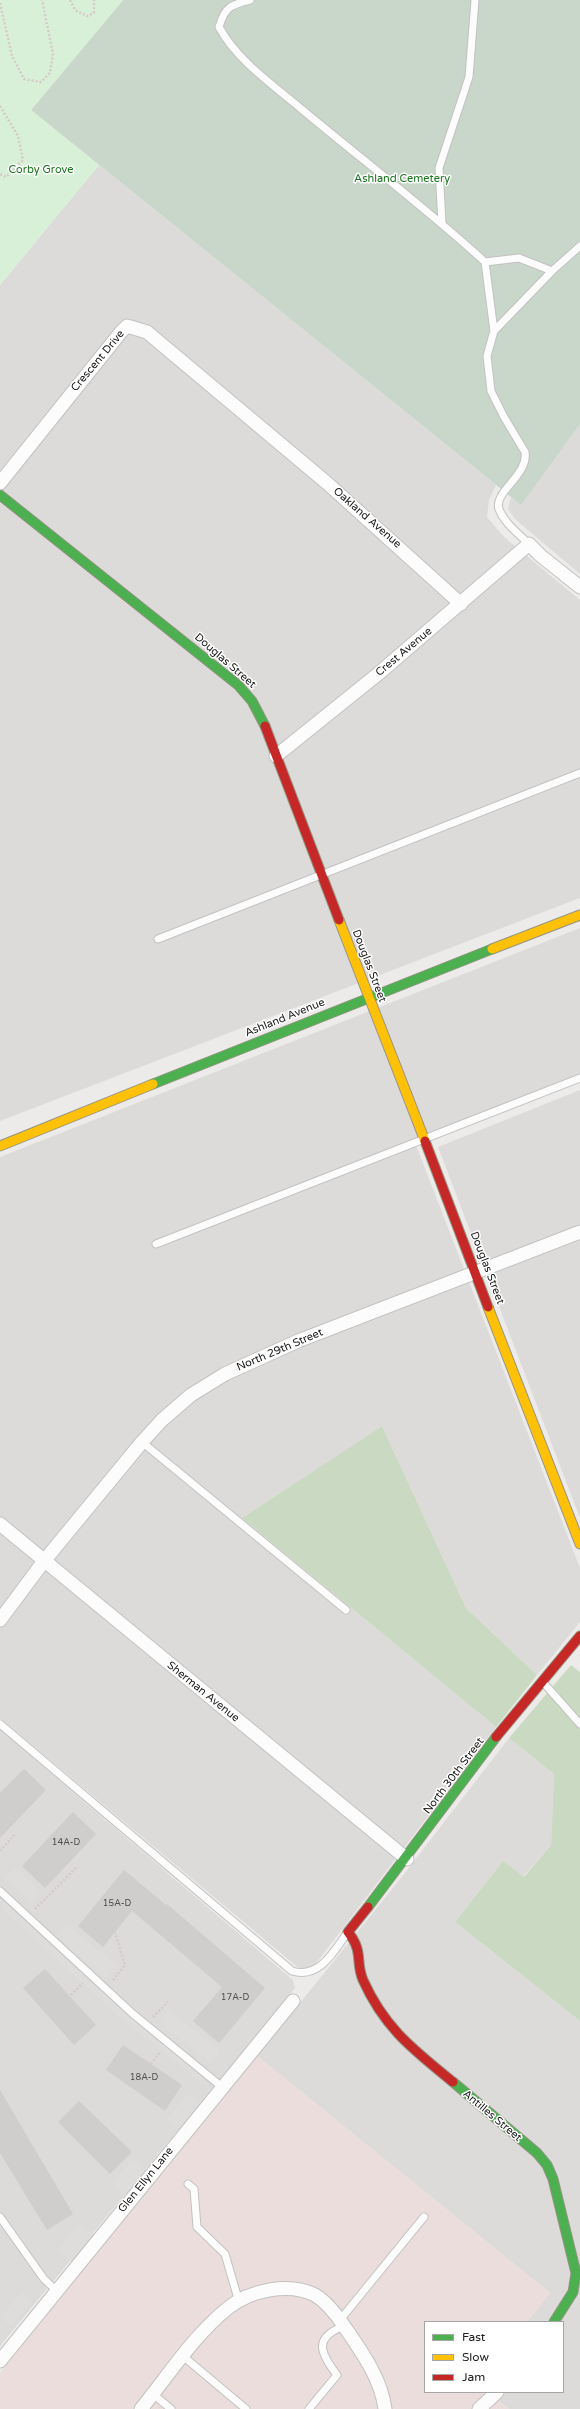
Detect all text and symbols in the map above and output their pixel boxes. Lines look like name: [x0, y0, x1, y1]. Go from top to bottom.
park label: Corby Grove: [9, 163, 73, 177]
park label: Ashland Cemetery: [354, 172, 450, 186]
street label: Crescent Drive: [69, 328, 127, 394]
street label: Oakland Avenue: [330, 485, 404, 551]
street label: Crest Avenue: [373, 625, 435, 679]
street label: Douglas Street: [192, 631, 258, 691]
street label: Douglas Street: [349, 928, 389, 1004]
street label: Ashland Avenue: [243, 996, 327, 1040]
street label: Douglas Street: [467, 1230, 507, 1306]
street label: North 29th Street: [235, 1326, 325, 1374]
street label: Sherman Avenue: [164, 1659, 242, 1725]
street label: North 30th Street: [421, 1735, 487, 1817]
house number: 14A-D: [52, 1838, 80, 1848]
house number: 15A-D: [103, 1899, 131, 1909]
house number: 17A-D: [221, 1993, 249, 2003]
house number: 18A-D: [130, 2073, 158, 2083]
street label: Antilles Street: [460, 2088, 524, 2144]
street label: Glen Ellyn Lane: [116, 2145, 176, 2215]
legend: [424, 2321, 564, 2393]
text: Fast: [462, 2330, 485, 2344]
text: Slow: [462, 2350, 489, 2364]
text: Jam: [462, 2370, 485, 2384]

